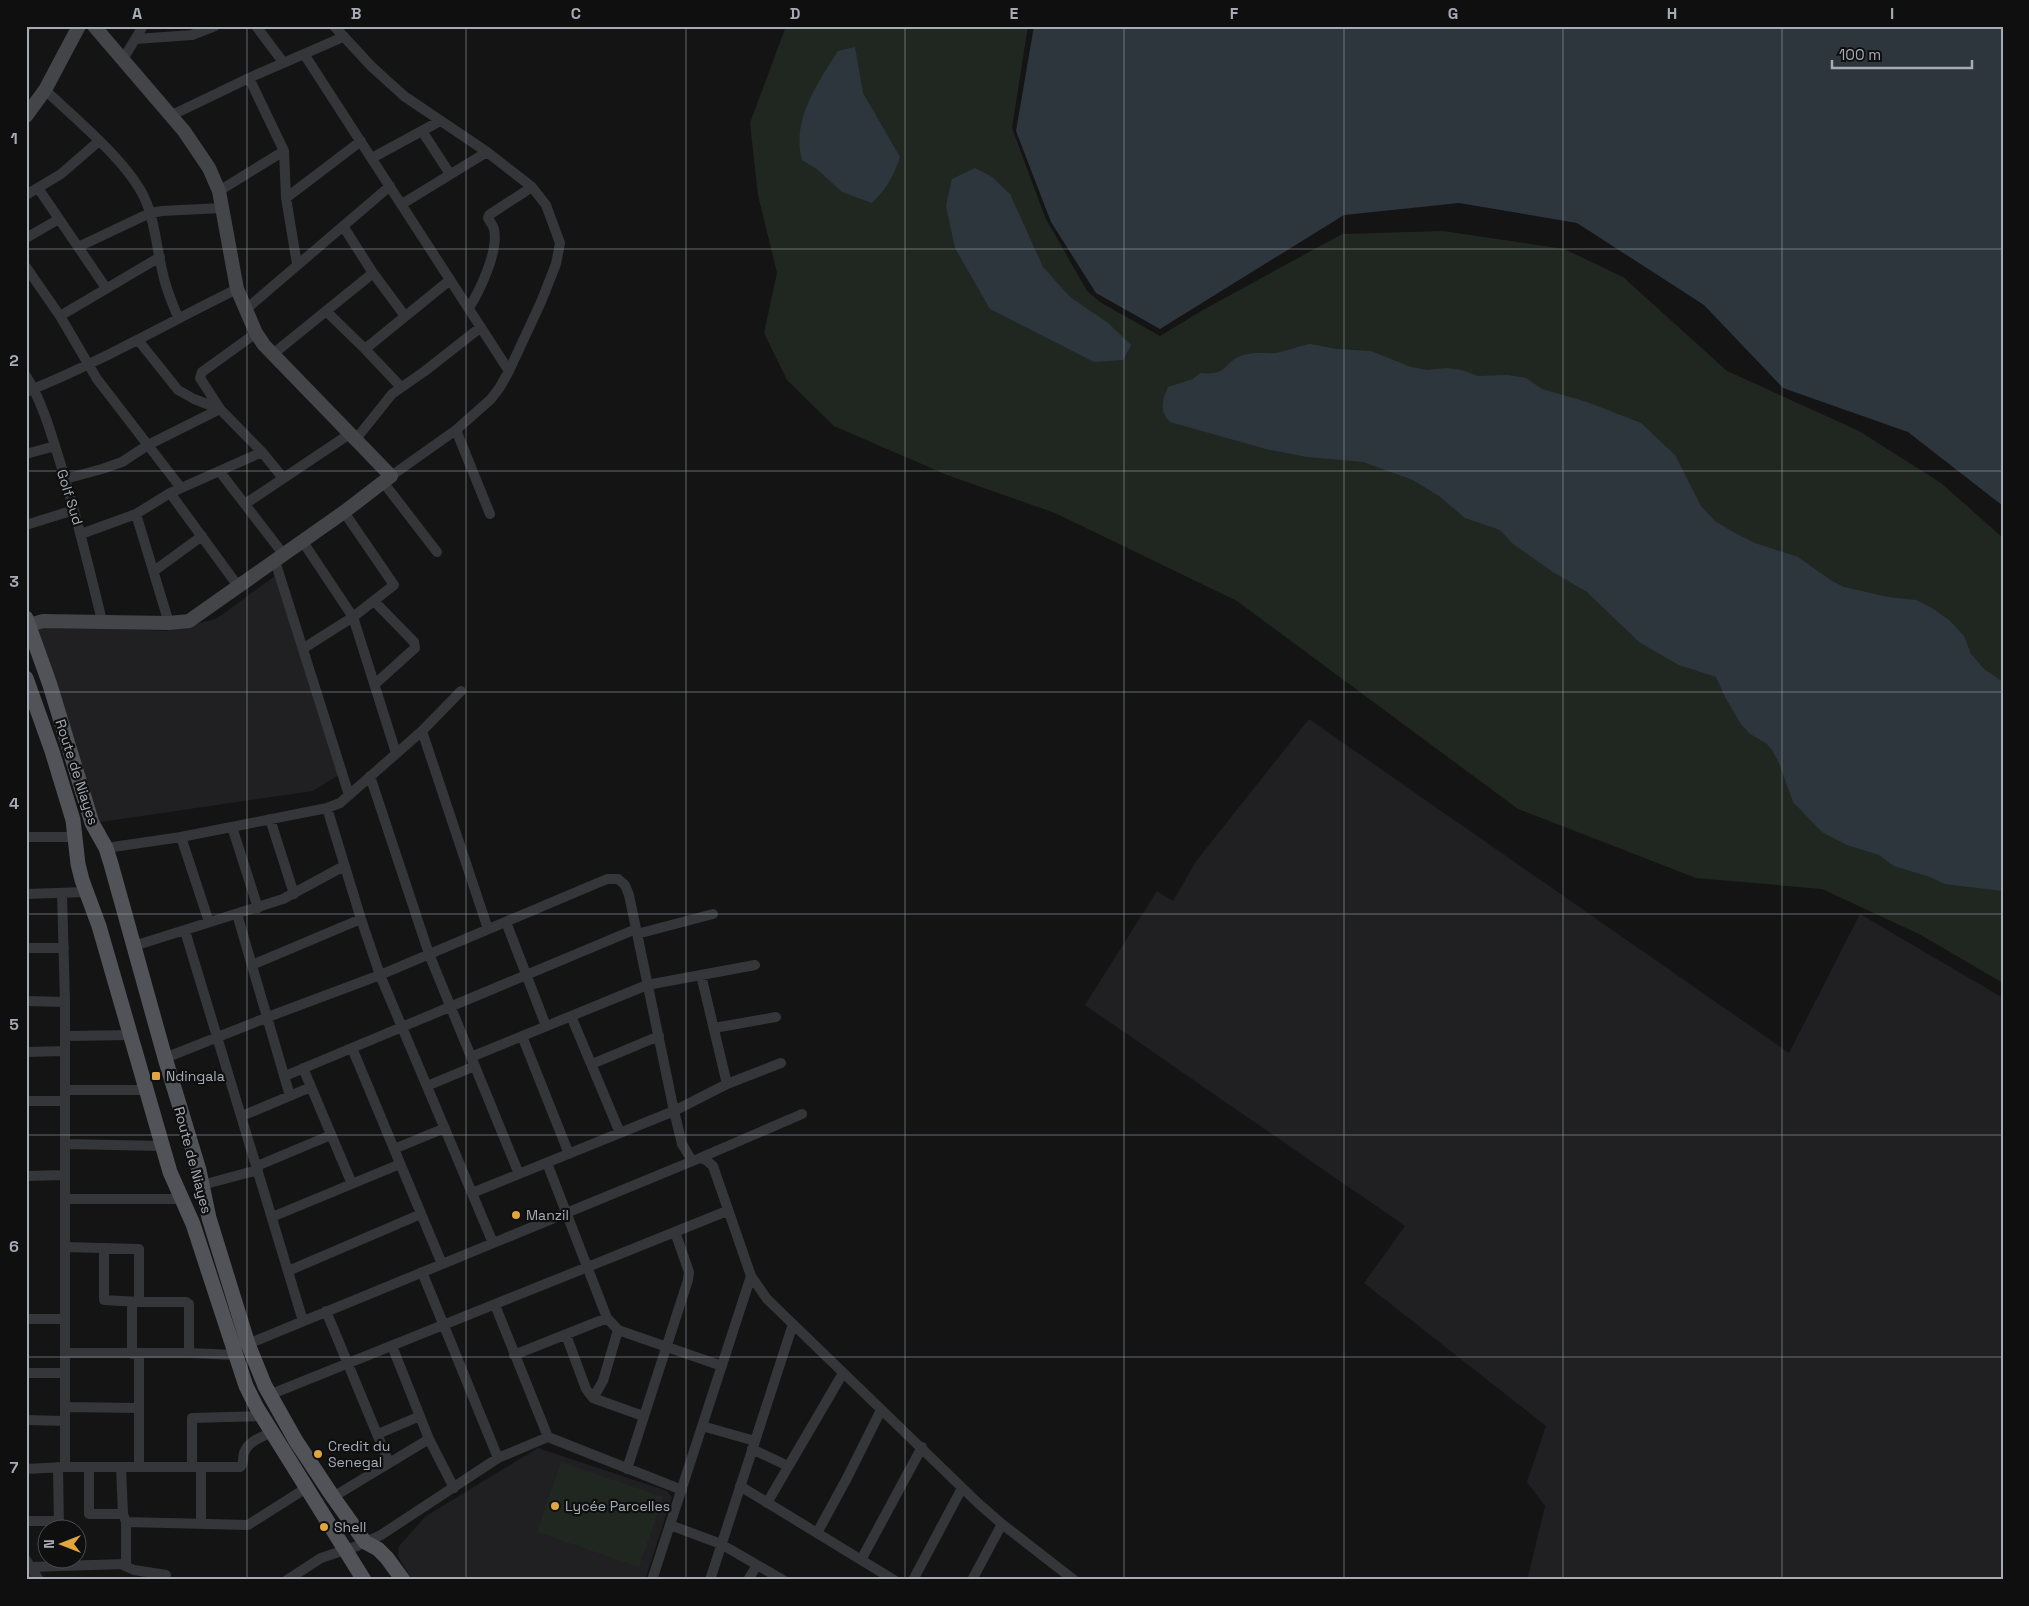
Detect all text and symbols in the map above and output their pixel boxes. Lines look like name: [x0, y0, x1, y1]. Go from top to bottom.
text: A: [132, 3, 142, 24]
text: B: [351, 3, 361, 24]
text: C: [571, 3, 581, 24]
text: D: [790, 3, 800, 24]
text: E: [1010, 3, 1019, 24]
text: F: [1230, 3, 1239, 24]
text: G: [1448, 3, 1458, 24]
text: H: [1667, 3, 1677, 24]
text: I: [1890, 3, 1894, 24]
scale bar: [1832, 38, 1972, 70]
text: 100 m: [1839, 45, 1881, 64]
text: 1: [10, 128, 18, 149]
text: 2: [9, 350, 19, 371]
street label: Golf Sud: [53, 467, 87, 527]
text: 3: [9, 571, 19, 592]
street label: Route de Niayes: [51, 717, 103, 827]
text: 4: [9, 793, 19, 814]
text: 5: [9, 1014, 19, 1035]
place label: Ndingala: [166, 1067, 225, 1085]
marker: Ndingala: [150, 1070, 162, 1082]
street label: Route de Niayes: [170, 1105, 216, 1215]
place label: Manzil: [526, 1206, 569, 1224]
marker: Manzil: [510, 1209, 522, 1221]
text: 6: [9, 1236, 19, 1257]
place label: Credit du Senegal: [328, 1437, 390, 1471]
marker: Credit du Senegal: [312, 1448, 324, 1460]
text: 7: [10, 1457, 19, 1478]
place label: Lycée Parcelles: [565, 1497, 670, 1515]
marker: Lycée Parcelles: [549, 1500, 561, 1512]
north arrow: [38, 1518, 88, 1568]
place label: Shell: [334, 1518, 366, 1536]
marker: Shell: [318, 1521, 330, 1533]
text: N: [40, 1539, 58, 1549]

